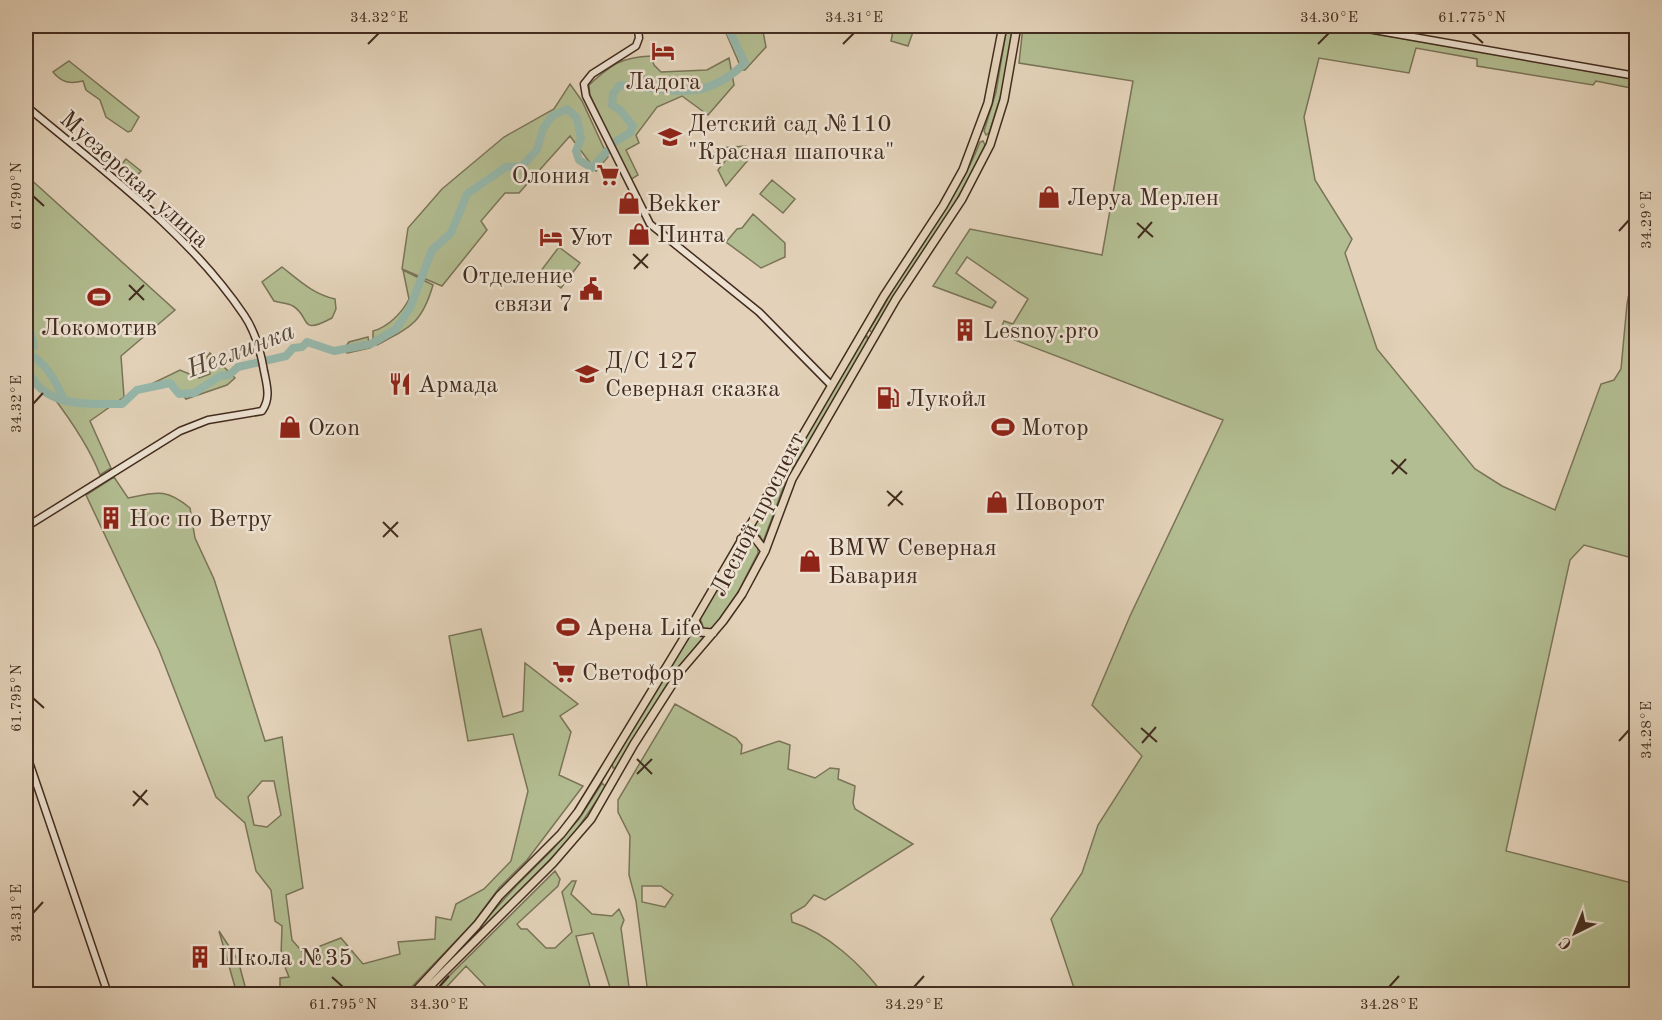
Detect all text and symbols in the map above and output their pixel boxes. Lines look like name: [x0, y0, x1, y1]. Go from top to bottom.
text: 34.32°E: [350, 11, 408, 26]
text: 34.31°E: [825, 11, 883, 26]
text: 34.30°E: [1300, 11, 1358, 26]
text: 61.775°N: [1438, 11, 1506, 26]
hotel icon: Ладога: [650, 38, 676, 64]
place label: Ладога: [625, 71, 701, 95]
street label: Муезерская улица: [54, 107, 213, 254]
place label: Детский сад №110 "Красная шапочка": [688, 113, 894, 165]
school or university icon: Детский сад №110 "Красная шапочка": [657, 124, 683, 150]
text: 61.790°N: [10, 162, 25, 230]
supermarket icon: Олония: [595, 162, 621, 188]
place label: Олония: [512, 165, 590, 189]
shop icon: Леруа Мерлен: [1036, 184, 1062, 210]
place label: Леруа Мерлен: [1067, 187, 1219, 211]
shop icon: Bekker: [616, 190, 642, 216]
text: 34.29°E: [1640, 191, 1655, 249]
place label: Bekker: [647, 193, 721, 217]
shop icon: Пинта: [626, 221, 652, 247]
hotel icon: Уют: [538, 224, 564, 250]
place label: Пинта: [657, 224, 725, 248]
place label: Уют: [569, 227, 613, 251]
place label: Отделение связи 7: [462, 265, 573, 317]
public building icon: Отделение связи 7: [578, 276, 604, 302]
sports icon: Локомотив: [86, 284, 112, 310]
place label: Локомотив: [41, 317, 157, 341]
building icon: Lesnoy.pro: [952, 317, 978, 343]
water label: Неглинка: [182, 318, 299, 384]
place label: Lesnoy.pro: [983, 320, 1099, 344]
place label: Д/С 127 Северная сказка: [605, 350, 780, 402]
school or university icon: Д/С 127 Северная сказка: [574, 361, 600, 387]
restaurant icon: Армада: [387, 371, 413, 397]
place label: Армада: [418, 374, 498, 398]
text: 34.32°E: [10, 375, 25, 433]
fuel station icon: Лукойл: [875, 385, 901, 411]
place label: Лукойл: [906, 388, 986, 412]
shop icon: Ozon: [277, 414, 303, 440]
sports icon: Мотор: [990, 414, 1016, 440]
place label: Ozon: [308, 417, 360, 441]
place label: Мотор: [1021, 417, 1089, 441]
street label: Лесной проспект: [707, 429, 810, 601]
shop icon: Поворот: [984, 489, 1010, 515]
place label: Поворот: [1015, 492, 1105, 516]
building icon: Нос по Ветру: [98, 505, 124, 531]
place label: Нос по Ветру: [129, 508, 273, 532]
place label: BMW Северная Бавария: [828, 537, 997, 589]
shop icon: BMW Северная Бавария: [797, 548, 823, 574]
sports icon: Арена Life: [555, 614, 581, 640]
place label: Арена Life: [586, 617, 701, 641]
supermarket icon: Светофор: [551, 659, 577, 685]
place label: Светофор: [582, 662, 684, 686]
text: 61.795°N: [10, 664, 25, 732]
text: 34.28°E: [1640, 701, 1655, 759]
text: 34.31°E: [10, 884, 25, 942]
north arrow: [1545, 903, 1605, 963]
text: С: [1557, 933, 1575, 952]
building icon: Школа №35: [187, 944, 213, 970]
place label: Школа №35: [218, 947, 353, 971]
text: 61.795°N: [309, 998, 377, 1013]
text: 34.30°E: [410, 998, 468, 1013]
text: 34.29°E: [885, 998, 943, 1013]
text: 34.28°E: [1360, 998, 1418, 1013]

